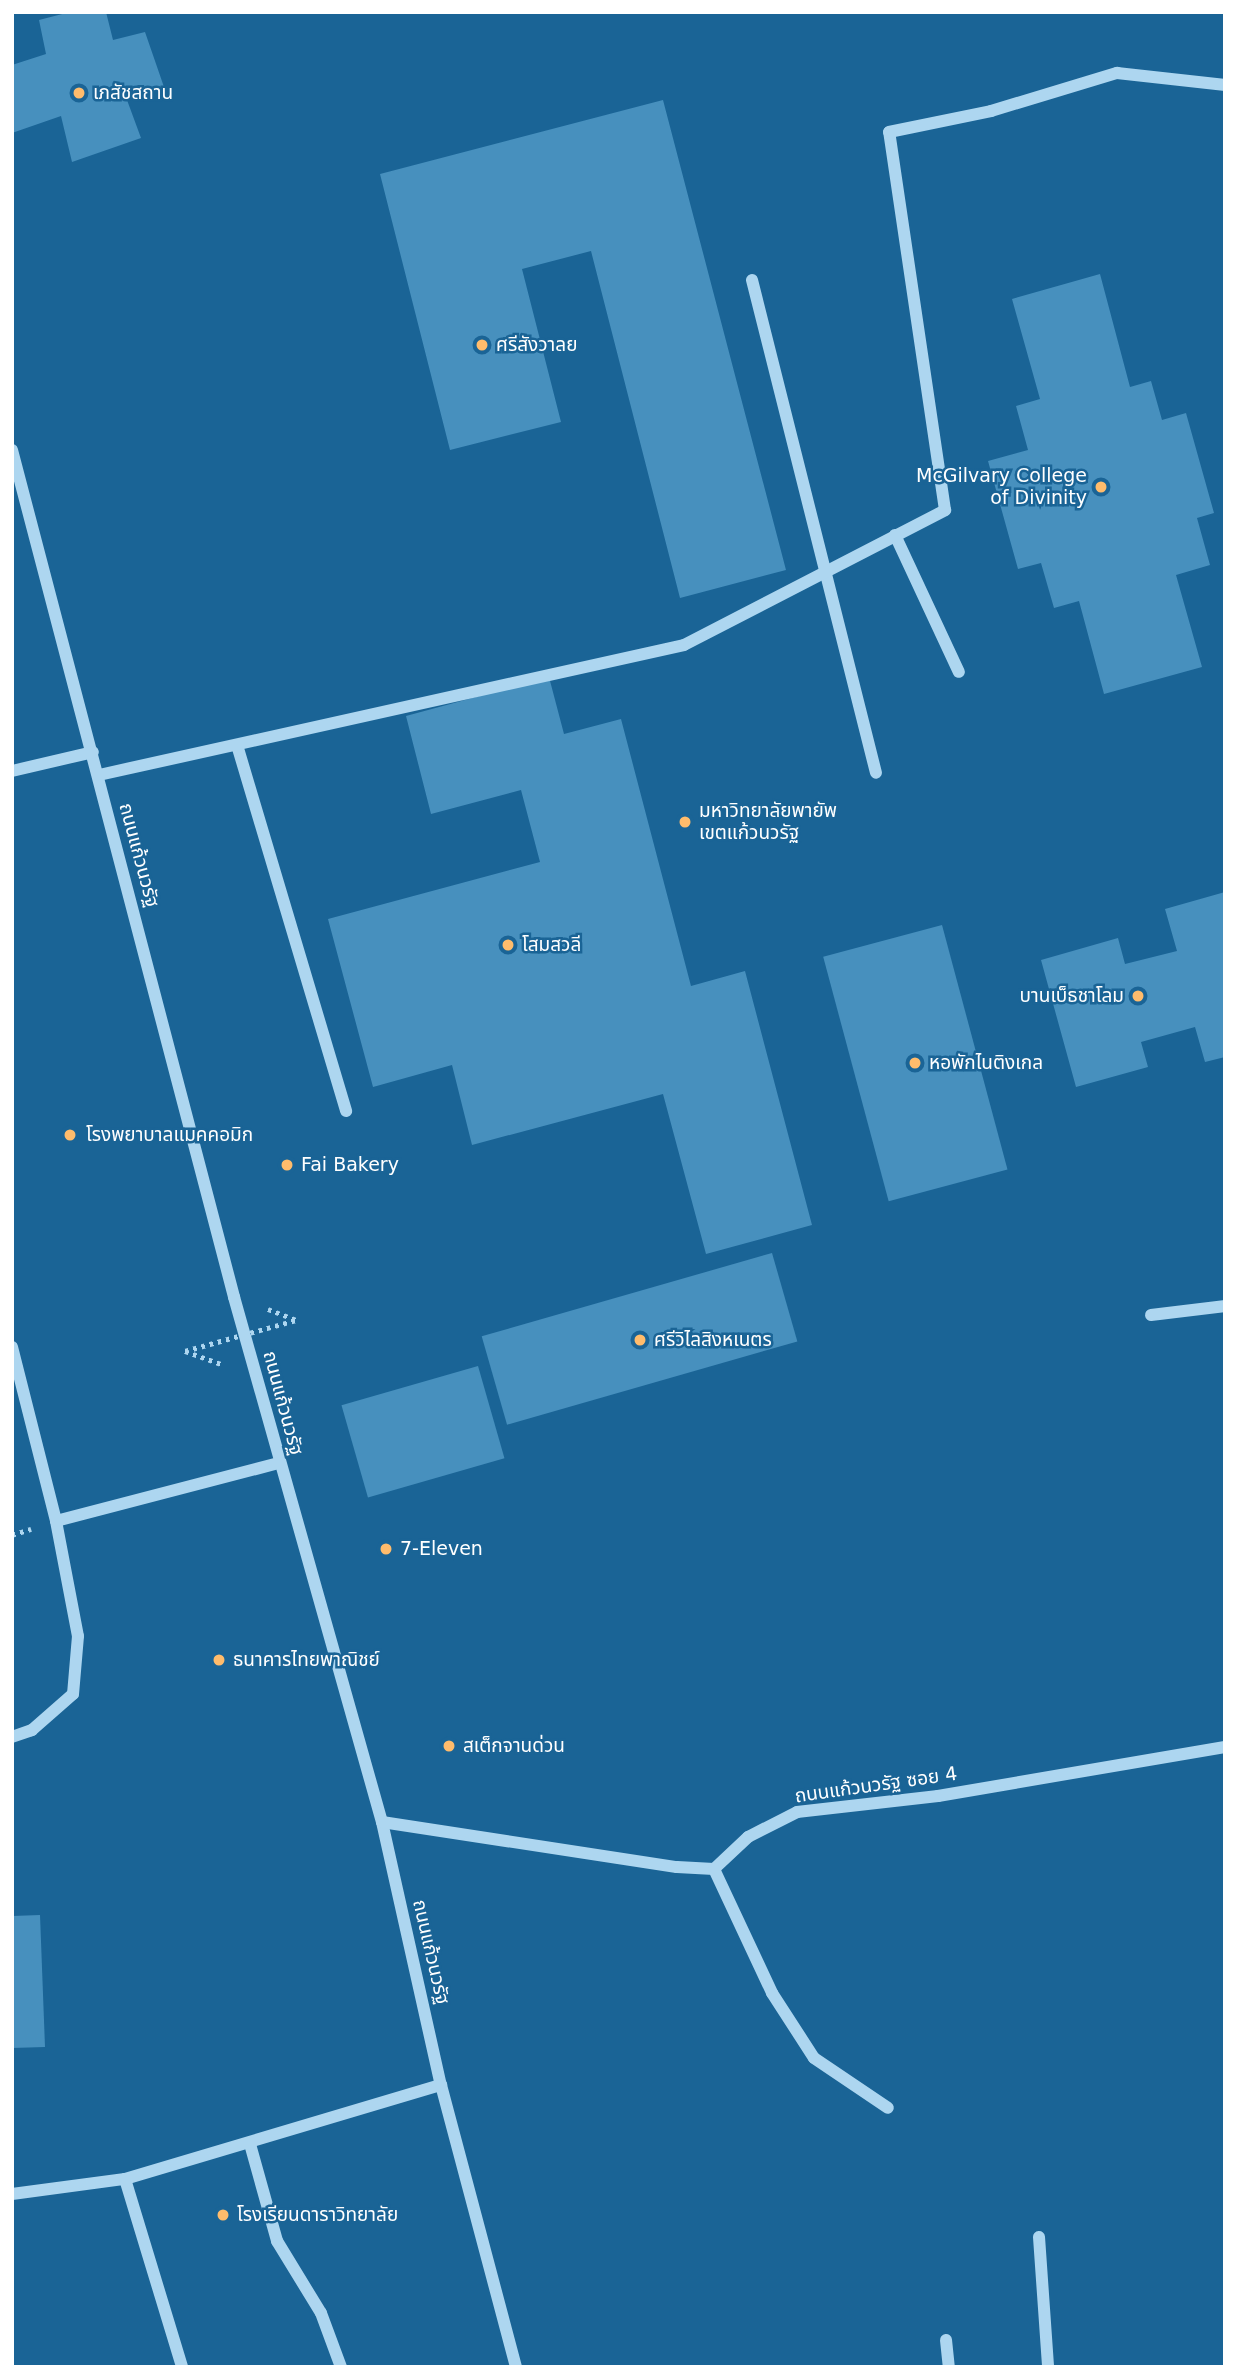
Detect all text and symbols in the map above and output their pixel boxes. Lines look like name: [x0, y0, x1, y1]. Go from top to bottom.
place label: เภสัชสถาน: [93, 82, 173, 104]
marker: เภสัชสถาน: [71, 85, 87, 101]
place label: ศรีสังวาลย: [496, 334, 577, 356]
marker: ศรีสังวาลย: [474, 337, 490, 353]
place label: McGilvary College of Divinity: [916, 465, 1087, 509]
marker: McGilvary College of Divinity: [1093, 479, 1109, 495]
street label: ถนนแก้วนวรัฐ: [114, 800, 164, 910]
place label: มหาวิทยาลัยพายัพ เขตแก้วนวรัฐ: [699, 800, 837, 844]
marker: มหาวิทยาลัยพายัพ เขตแก้วนวรัฐ: [677, 814, 693, 830]
place label: โสมสวลี: [522, 934, 581, 956]
marker: โสมสวลี: [500, 937, 516, 953]
place label: บานเบ็ธชาโลม: [1020, 985, 1124, 1007]
marker: บานเบ็ธชาโลม: [1130, 988, 1146, 1004]
place label: หอพักไนติงเกล: [929, 1052, 1043, 1074]
marker: หอพักไนติงเกล: [907, 1055, 923, 1071]
place label: โรงพยาบาลแมคคอมิก: [86, 1124, 253, 1146]
marker: โรงพยาบาลแมคคอมิก: [60, 1125, 80, 1145]
place label: Fai Bakery: [301, 1154, 399, 1176]
marker: Fai Bakery: [279, 1157, 295, 1173]
place label: ศรีวิไลสิงหเนตร: [654, 1329, 772, 1351]
marker: ศรีวิไลสิงหเนตร: [632, 1332, 648, 1348]
street label: ถนนแก้วนวรัฐ: [258, 1348, 308, 1458]
place label: 7-Eleven: [400, 1538, 483, 1560]
marker: 7-Eleven: [378, 1541, 394, 1557]
place label: ธนาคารไทยพาณิชย์: [233, 1649, 380, 1671]
marker: ธนาคารไทยพาณิชย์: [211, 1652, 227, 1668]
place label: สเต็กจานด่วน: [463, 1735, 565, 1757]
marker: สเต็กจานด่วน: [441, 1738, 457, 1754]
street label: ถนนแก้วนวรัฐ ซอย 4: [793, 1762, 959, 1808]
street label: ถนนแก้วนวรัฐ: [408, 1897, 454, 2007]
place label: โรงเรียนดาราวิทยาลัย: [237, 2204, 398, 2226]
marker: โรงเรียนดาราวิทยาลัย: [215, 2207, 231, 2223]

